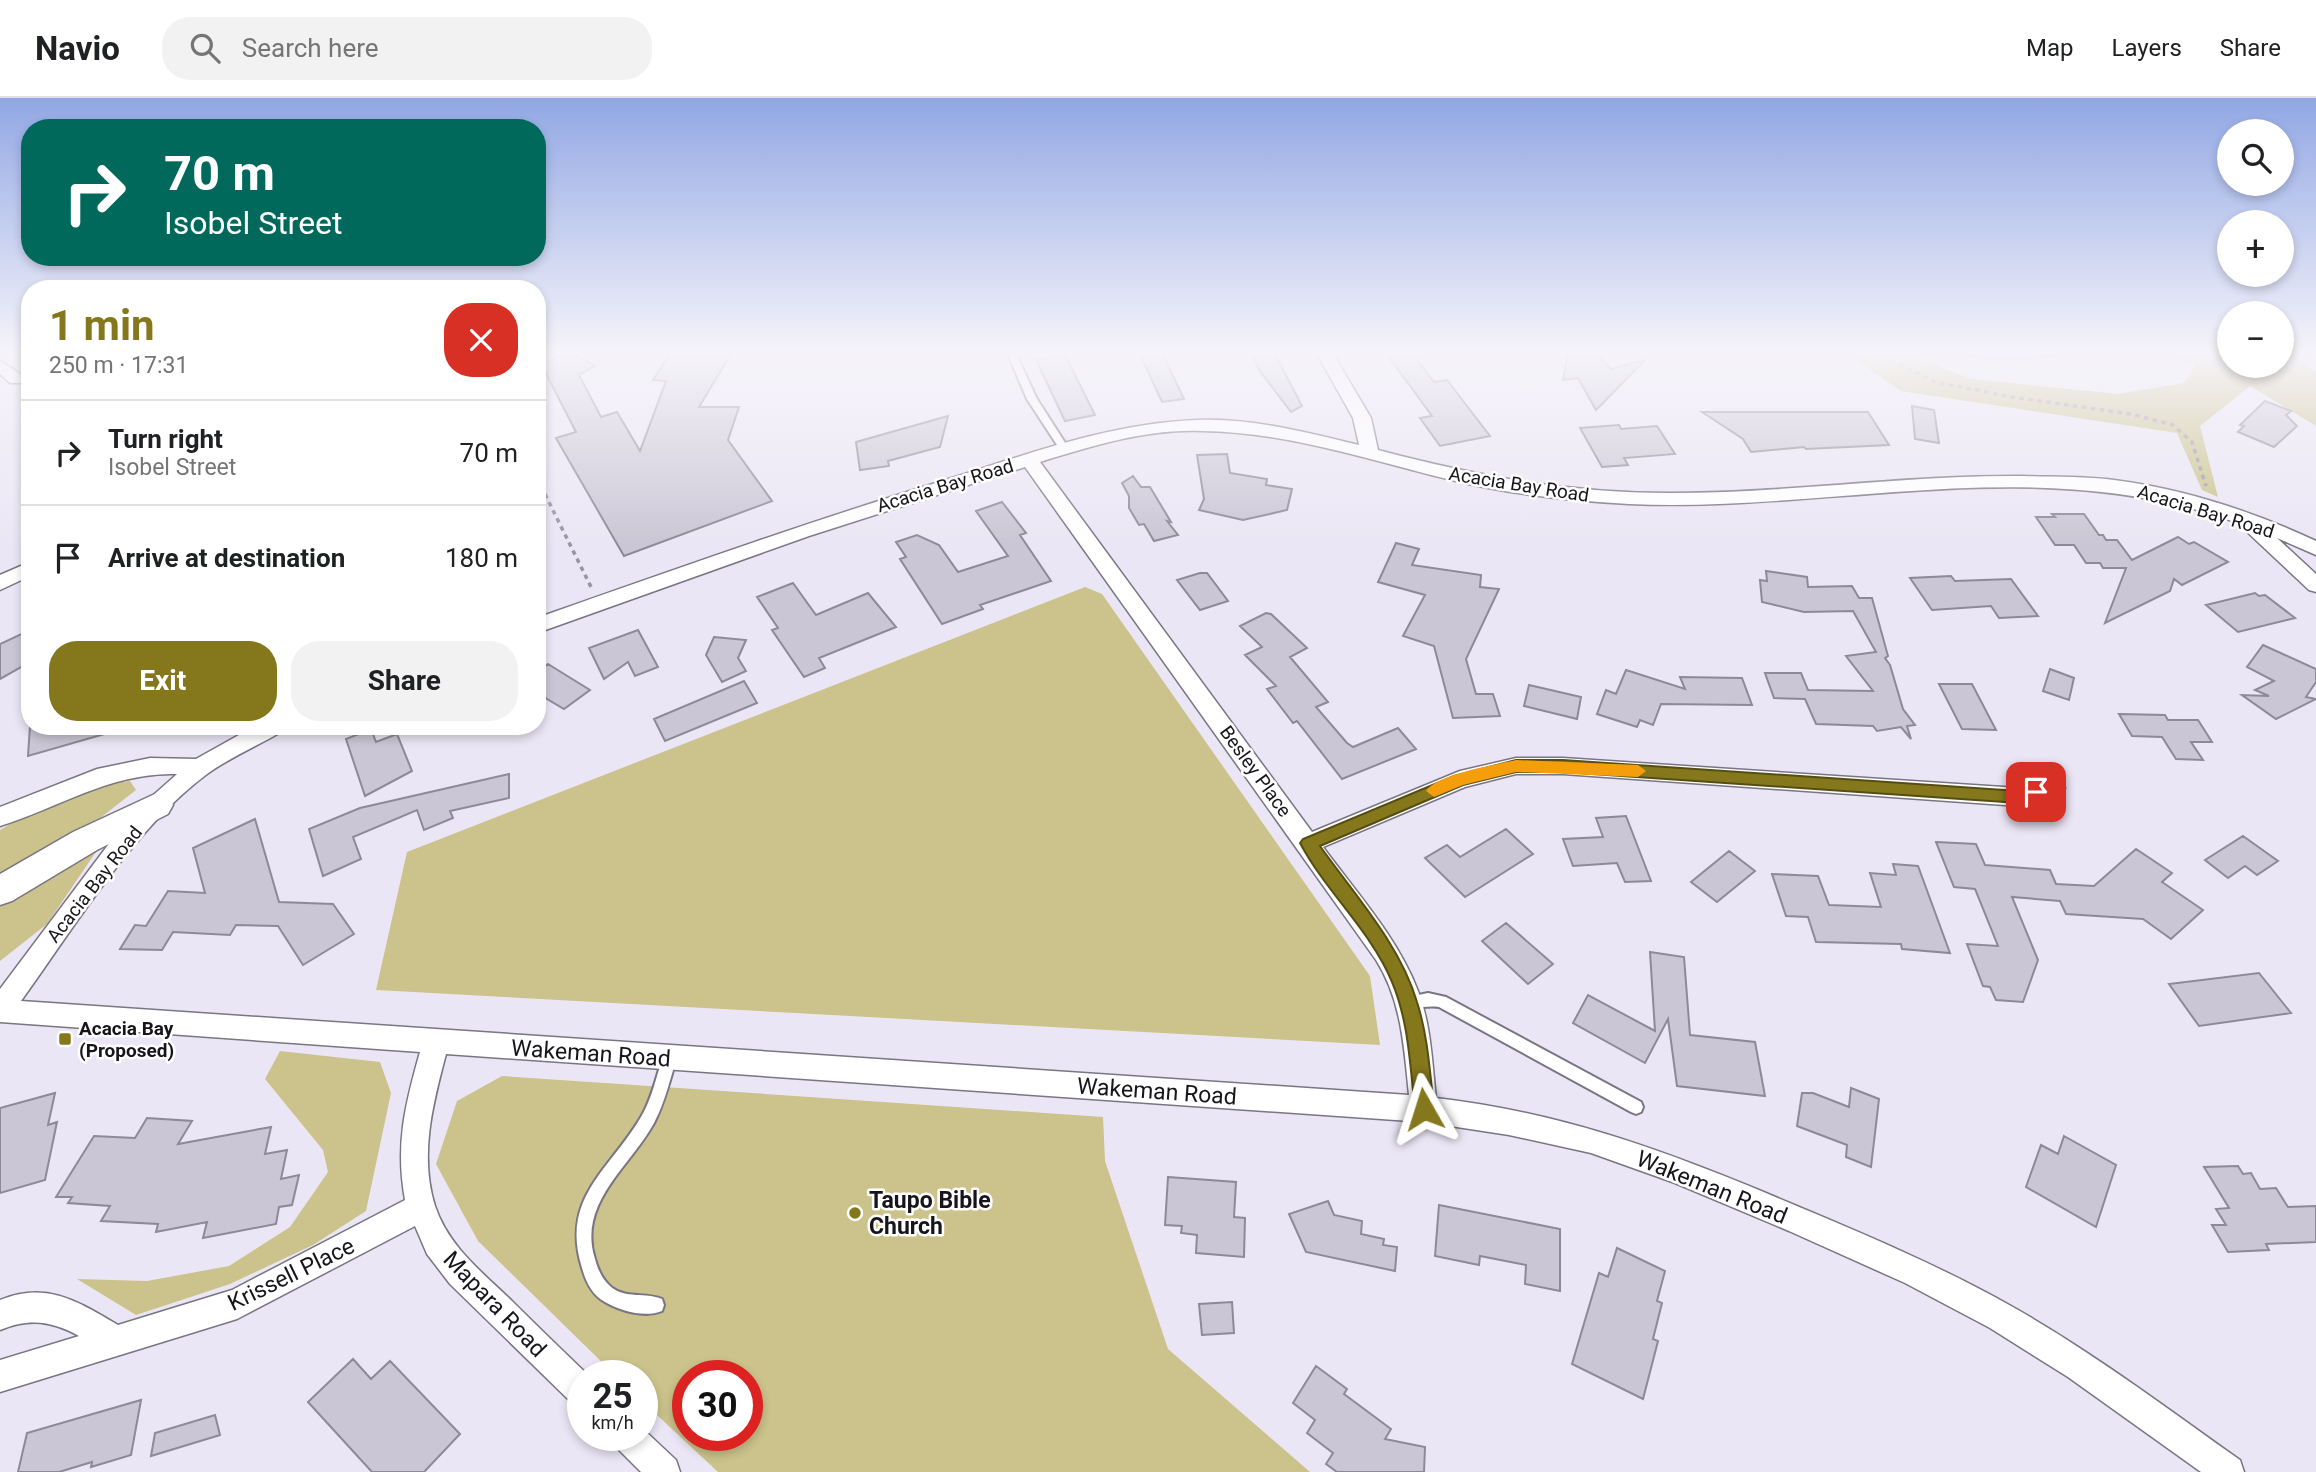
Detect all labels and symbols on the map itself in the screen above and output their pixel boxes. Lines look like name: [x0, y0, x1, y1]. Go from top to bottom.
street label: Acacia Bay Road: [874, 454, 1016, 517]
street label: Acacia Bay Road: [1447, 462, 1591, 507]
street label: Acacia Bay Road: [2135, 480, 2277, 543]
street label: Besley Place: [1215, 721, 1296, 821]
pin: [2006, 762, 2066, 822]
street label: Acacia Bay Road: [42, 821, 147, 947]
place label: Acacia Bay (Proposed): [79, 1017, 174, 1062]
marker: Acacia Bay (Proposed): [57, 1031, 73, 1047]
street label: Wakeman Road: [510, 1034, 672, 1073]
street label: Wakeman Road: [1076, 1072, 1238, 1111]
position arrow: [1387, 1072, 1461, 1146]
street label: Wakeman Road: [1633, 1145, 1791, 1230]
place label: Taupo Bible Church: [869, 1187, 991, 1240]
marker: Taupo Bible Church: [847, 1205, 863, 1221]
street label: Krissell Place: [224, 1232, 359, 1317]
street label: Mapara Road: [438, 1246, 552, 1363]
speed limit sign: 30: [672, 1360, 763, 1451]

